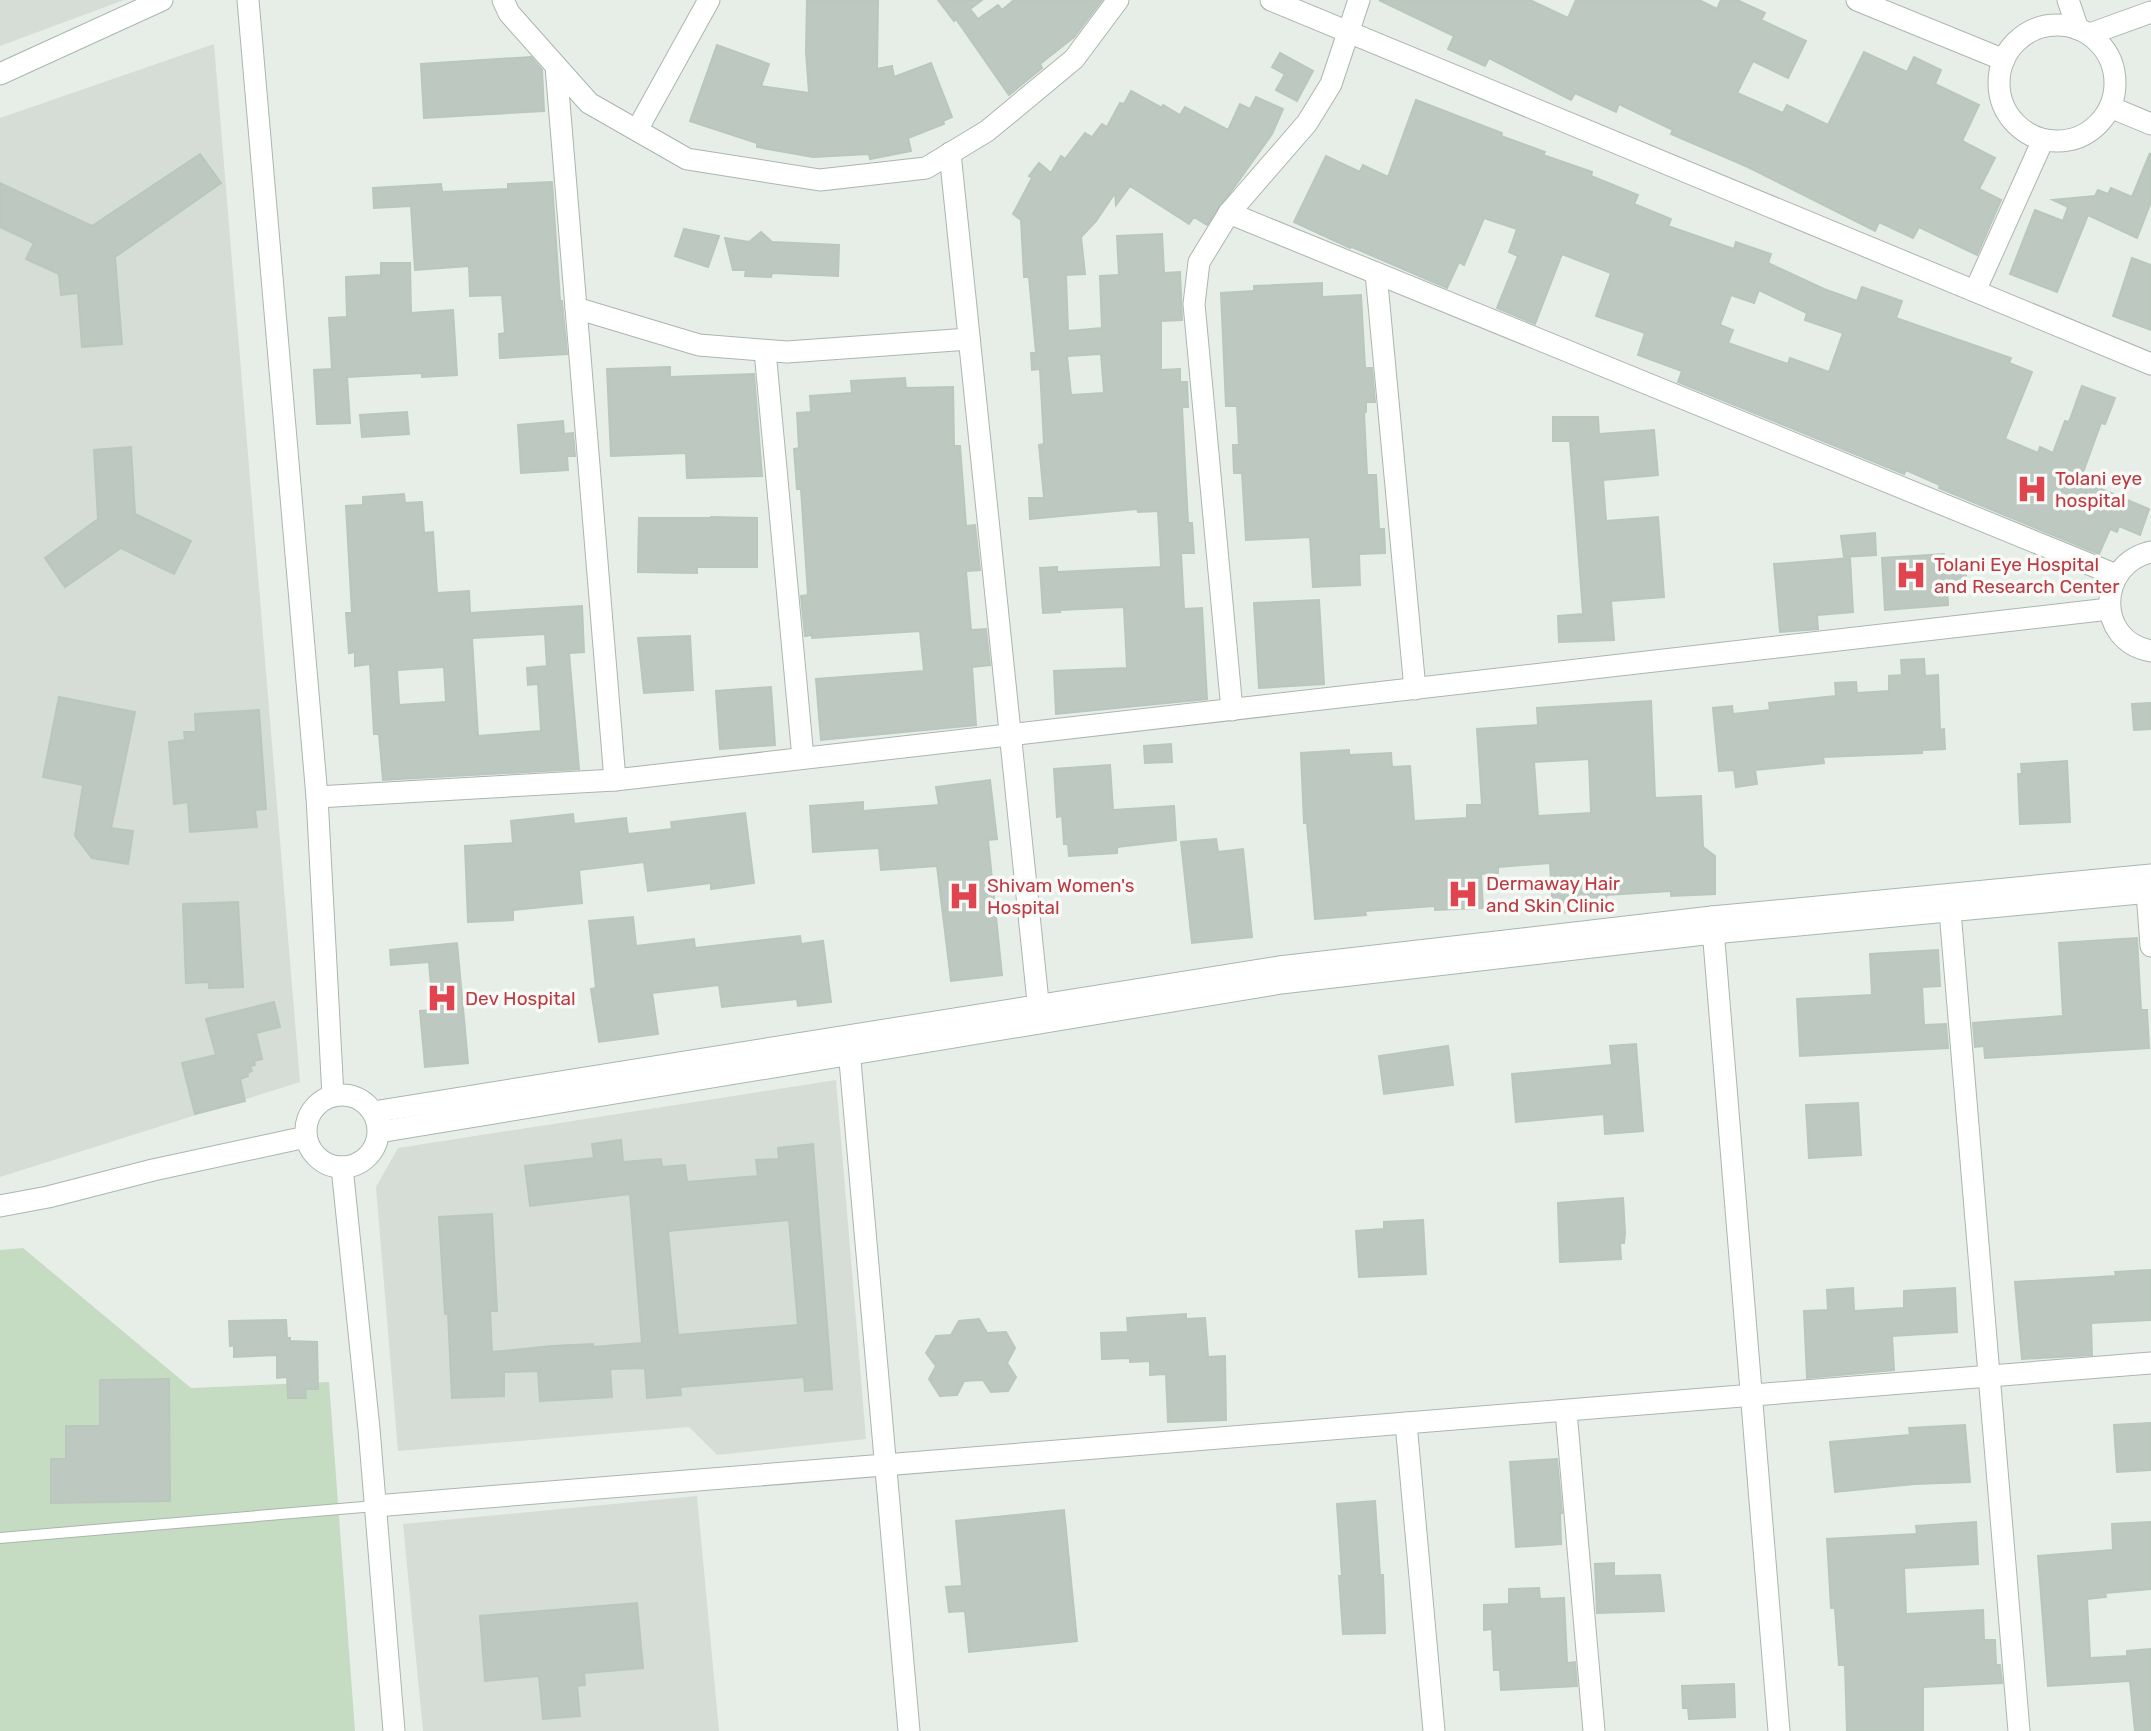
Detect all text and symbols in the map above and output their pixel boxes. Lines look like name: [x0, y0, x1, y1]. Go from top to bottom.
place label: Tolani eye hospital: [2055, 467, 2142, 512]
hospital icon: Tolani eye hospital: [2015, 472, 2049, 506]
place label: Tolani Eye Hospital and Research Center: [1934, 553, 2120, 598]
hospital icon: Tolani Eye Hospital and Research Center: [1894, 558, 1928, 592]
place label: Dermaway Hair and Skin Clinic: [1486, 872, 1621, 917]
place label: Shivam Women's Hospital: [987, 874, 1135, 919]
hospital icon: Dermaway Hair and Skin Clinic: [1446, 877, 1480, 911]
hospital icon: Shivam Women's Hospital: [947, 879, 981, 913]
hospital icon: Dev Hospital: [425, 981, 459, 1015]
place label: Dev Hospital: [465, 987, 576, 1010]

